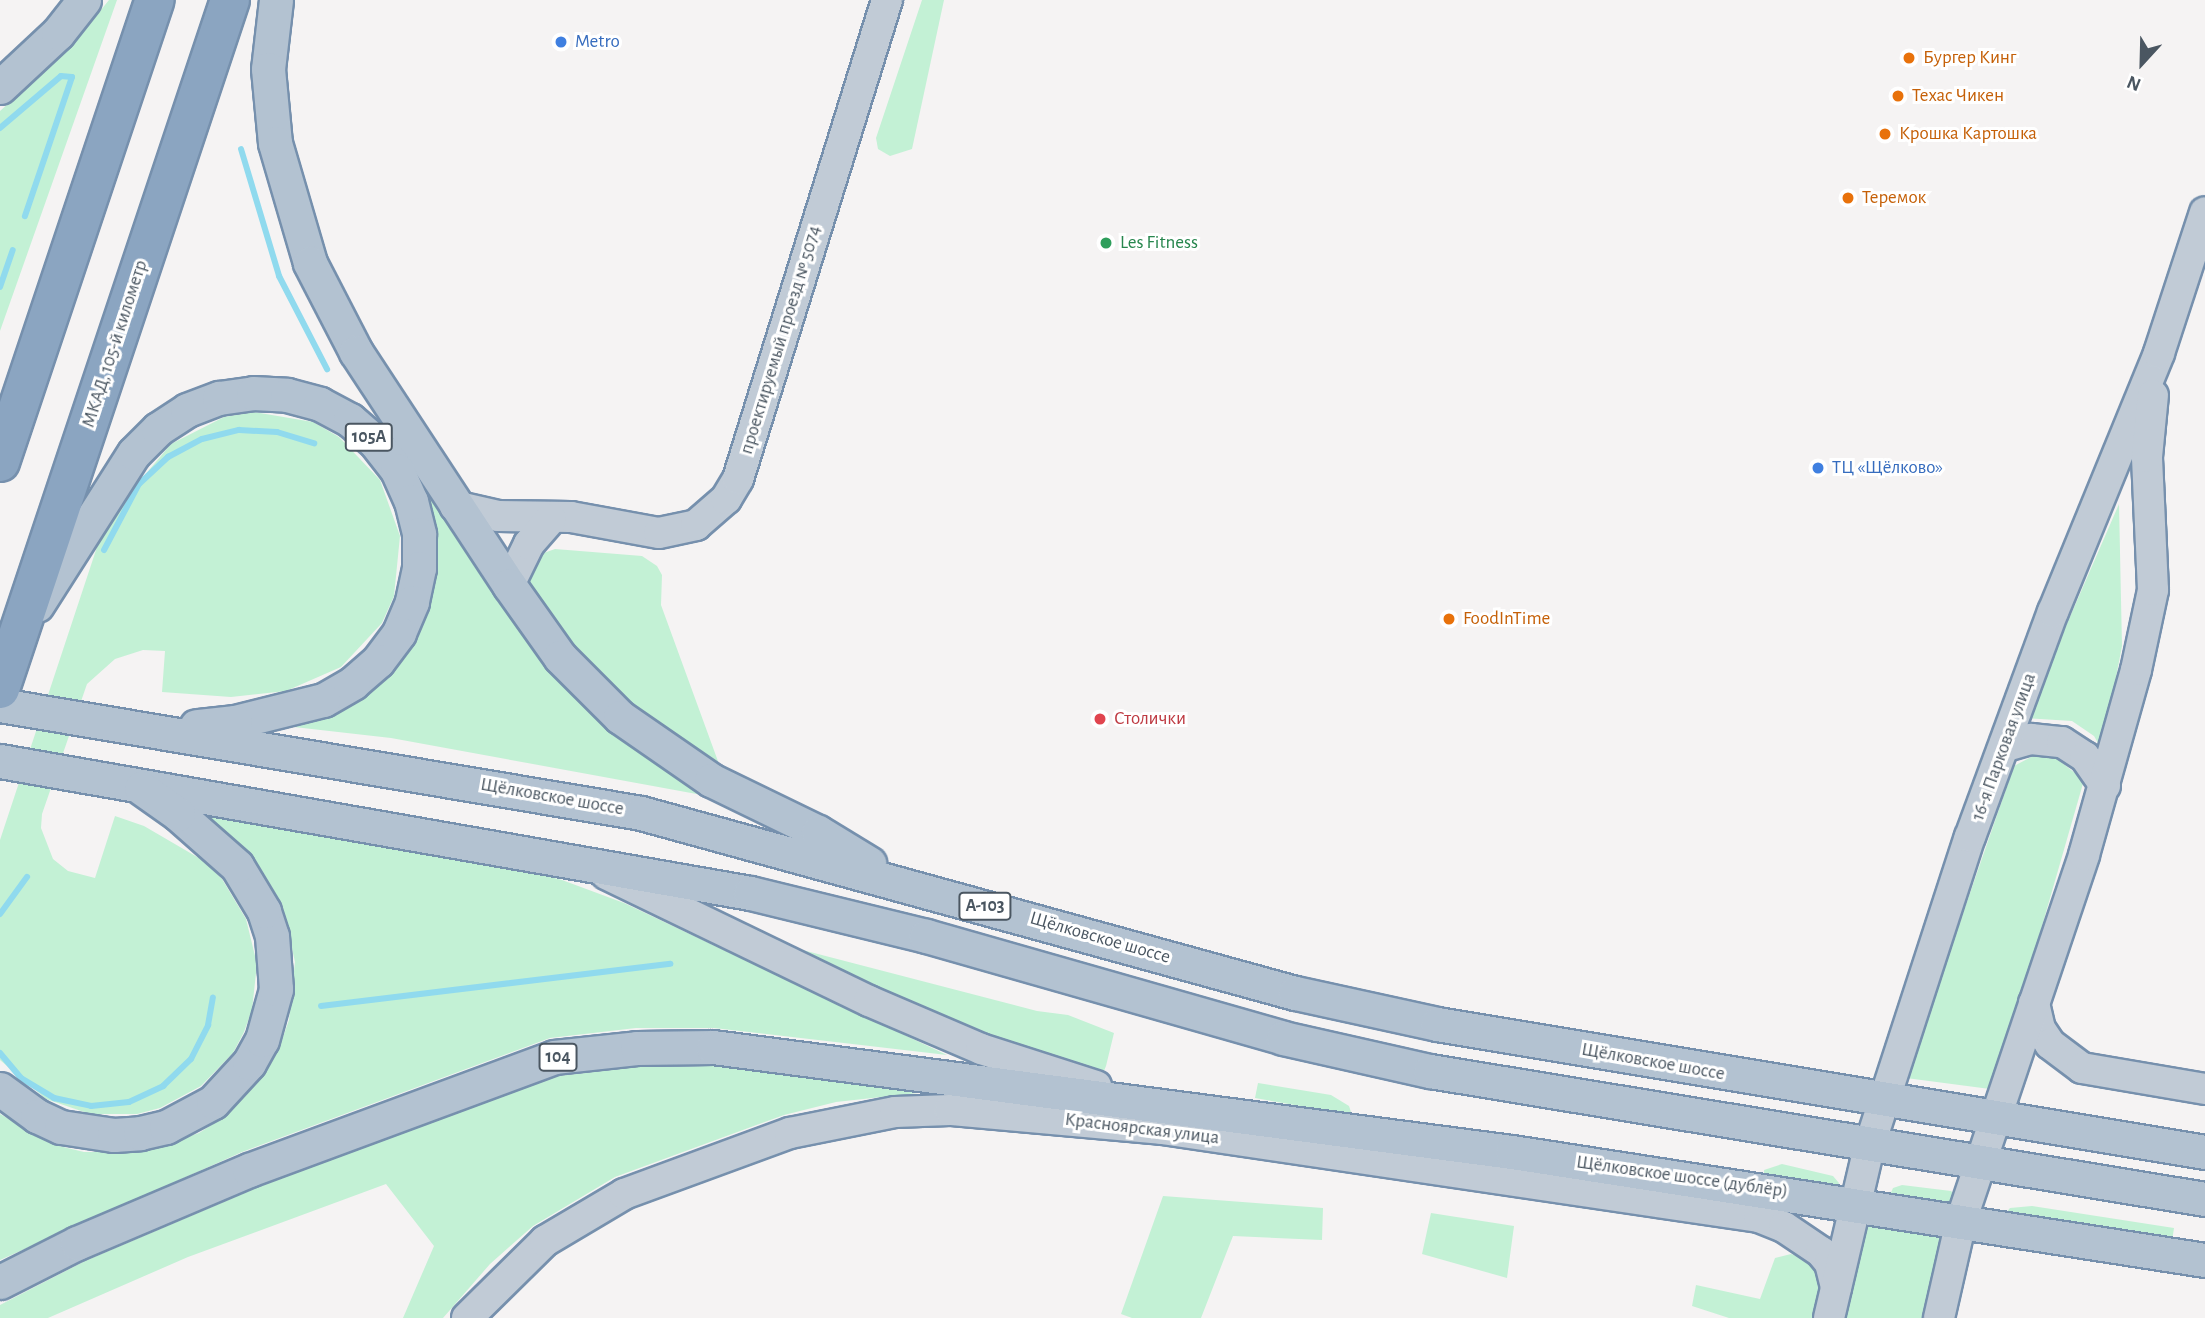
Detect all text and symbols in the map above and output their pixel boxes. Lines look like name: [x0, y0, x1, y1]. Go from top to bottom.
north arrow: [2107, 28, 2177, 98]
place label: Metro: [575, 31, 620, 53]
marker: Metro: [553, 34, 569, 50]
place label: Бургер Кинг: [1923, 47, 2016, 69]
marker: Бургер Кинг: [1901, 50, 1917, 66]
text: N: [2124, 72, 2144, 94]
place label: Техас Чикен: [1912, 85, 2004, 107]
marker: Техас Чикен: [1890, 88, 1906, 104]
place label: Крошка Картошка: [1899, 123, 2037, 145]
marker: Крошка Картошка: [1877, 126, 1893, 142]
place label: Теремок: [1862, 187, 1926, 209]
marker: Теремок: [1840, 190, 1856, 206]
street label: проектируемый проезд № 5074: [735, 223, 827, 457]
place label: Les Fitness: [1120, 232, 1198, 254]
marker: Les Fitness: [1098, 235, 1114, 251]
street label: МКАД, 105-й километр: [77, 257, 153, 431]
road number: 105A: [344, 422, 394, 452]
place label: ТЦ «Щёлково»: [1832, 457, 1943, 479]
marker: ТЦ «Щёлково»: [1810, 460, 1826, 476]
place label: FoodInTime: [1463, 608, 1550, 630]
marker: FoodInTime: [1441, 611, 1457, 627]
street label: 16-я Парковая улица: [1967, 670, 2041, 824]
place label: Столички: [1114, 708, 1186, 730]
marker: Столички: [1092, 711, 1108, 727]
street label: Щёлковское шоссе: [479, 773, 625, 821]
road number: А-103: [957, 891, 1013, 920]
street label: Щёлковское шоссе: [1027, 907, 1173, 969]
street label: Щёлковское шоссе: [1580, 1038, 1726, 1086]
road number: 104: [537, 1042, 579, 1072]
street label: Красноярская улица: [1063, 1108, 1221, 1150]
street label: Щёлковское шоссе (дублёр): [1575, 1151, 1789, 1203]

